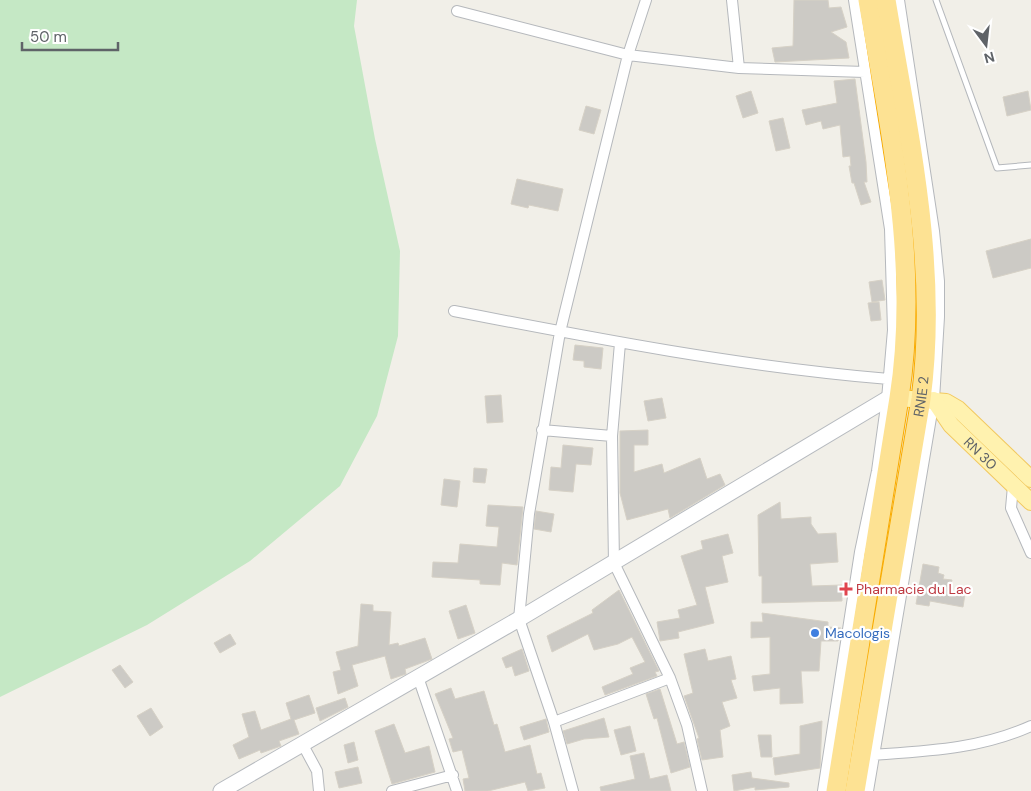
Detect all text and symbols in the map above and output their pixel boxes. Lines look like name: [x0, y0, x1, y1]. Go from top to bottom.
scale bar: [22, 20, 119, 52]
north arrow: [961, 20, 1011, 70]
text: 50 m: [30, 27, 67, 47]
text: N: [982, 48, 997, 68]
street label: RNIE 2: [909, 375, 933, 418]
street label: RN 30: [960, 433, 1001, 473]
place label: Pharmacie du Lac: [856, 580, 972, 598]
marker: Pharmacie du Lac: [840, 583, 852, 595]
place label: Macologis: [825, 624, 890, 642]
marker: Macologis: [809, 627, 821, 639]

